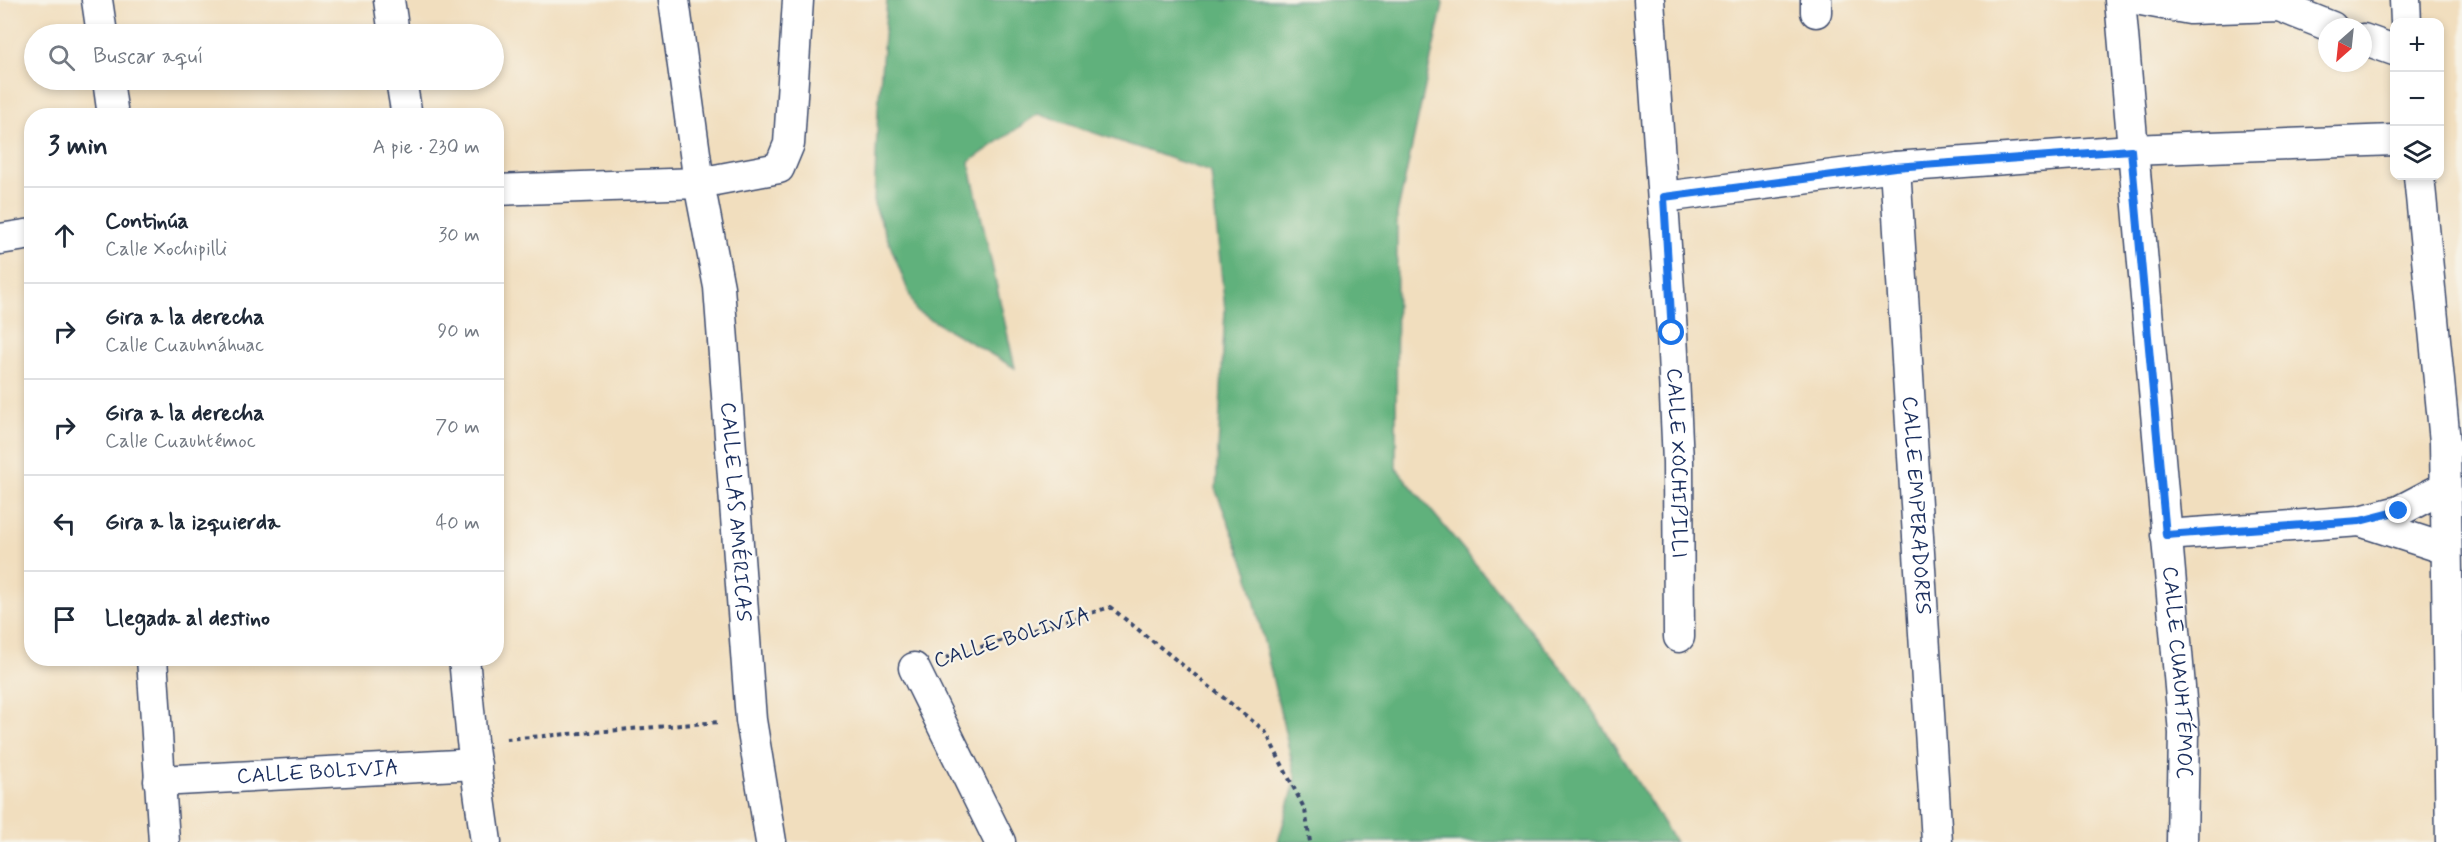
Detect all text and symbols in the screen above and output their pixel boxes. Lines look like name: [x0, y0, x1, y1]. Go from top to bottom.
north arrow: [2318, 18, 2372, 72]
map controls: [2390, 18, 2444, 180]
button: +: [2390, 18, 2444, 72]
search box: [24, 24, 504, 90]
icon: search: [45, 41, 78, 74]
text: Buscar aquí: [93, 43, 204, 71]
button: −: [2390, 72, 2444, 126]
button: layers: [2390, 126, 2444, 180]
text: 3 min: [48, 130, 108, 164]
text: A pie · 230 m: [372, 134, 480, 161]
text: Continúa: [105, 208, 189, 236]
icon: ahead: [48, 219, 81, 252]
text: 30 m: [438, 222, 480, 249]
text: Calle Xochipilli: [105, 236, 227, 263]
text: Gira a la derecha: [105, 304, 265, 332]
icon: right: [48, 315, 81, 348]
text: 90 m: [437, 318, 480, 345]
route start: [1658, 319, 1684, 345]
text: Calle Cuauhnáhuac: [105, 332, 264, 359]
street label: CALLE XOCHIPILLI: [1660, 367, 1693, 558]
street label: CALLE EMPERADORES: [1895, 395, 1937, 616]
text: Gira a la derecha: [105, 400, 265, 428]
street label: CALLE LAS AMÉRICAS: [714, 401, 758, 623]
icon: right: [48, 411, 81, 444]
text: 70 m: [435, 414, 480, 441]
text: Calle Cuauhtémoc: [105, 428, 256, 455]
route end: [2385, 497, 2411, 523]
icon: left: [48, 507, 81, 540]
text: Gira a la izquierda: [105, 509, 280, 537]
text: 40 m: [436, 510, 480, 537]
street label: CALLE CUAUHTÉMOC: [2155, 565, 2198, 779]
street label: CALLE BOLIVIA: [930, 601, 1094, 675]
icon: arrive: [48, 603, 81, 636]
text: Llegada al destino: [105, 605, 270, 633]
street label: CALLE BOLIVIA: [236, 754, 400, 791]

